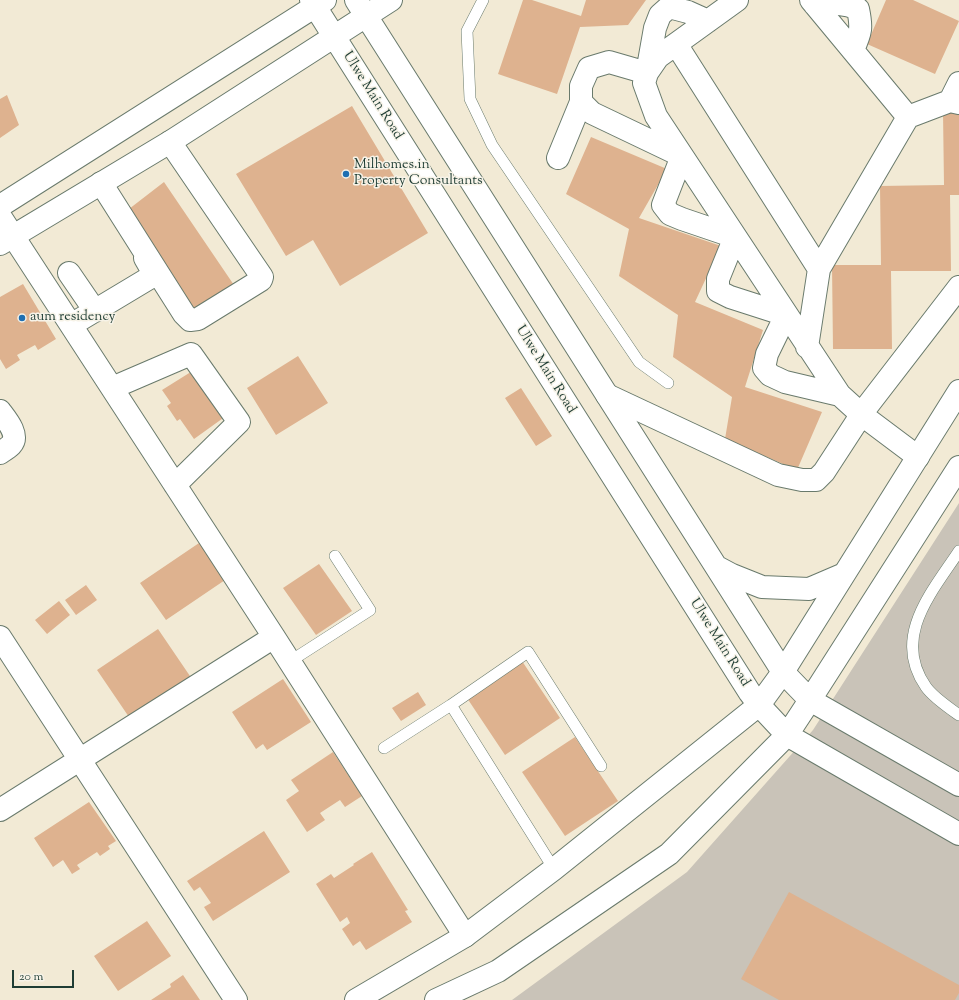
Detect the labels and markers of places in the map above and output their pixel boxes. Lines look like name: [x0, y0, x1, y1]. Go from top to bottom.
place label: Milhomes.in Property Consultants: [354, 158, 483, 190]
marker: Milhomes.in Property Consultants: [341, 169, 351, 179]
place label: aum residency: [30, 310, 115, 326]
marker: aum residency: [17, 313, 27, 323]

